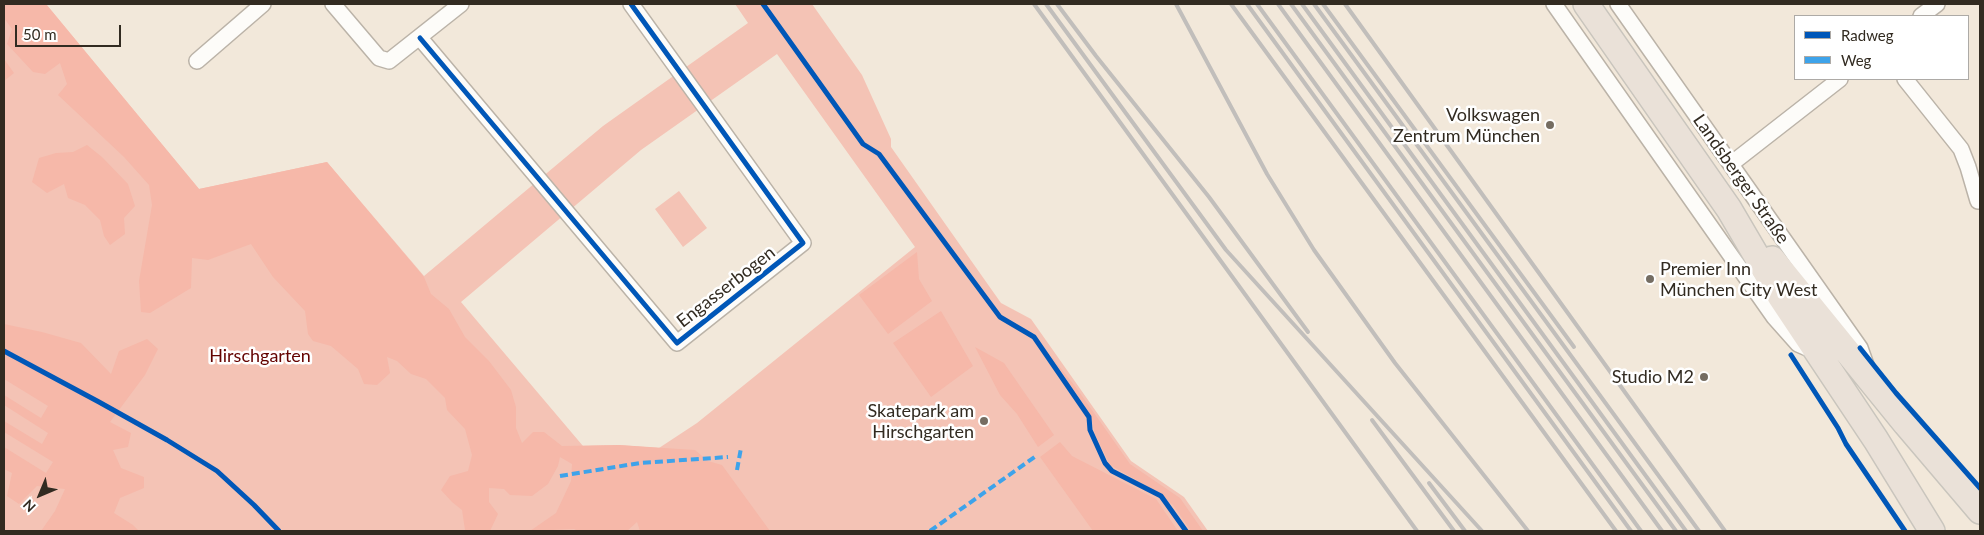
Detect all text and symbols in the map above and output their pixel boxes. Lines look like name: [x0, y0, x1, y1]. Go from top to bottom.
scale bar: [18, 15, 124, 47]
legend: [1794, 15, 1969, 80]
text: 50 m: [23, 25, 57, 43]
text: Radweg: [1841, 26, 1894, 44]
text: Weg: [1841, 51, 1871, 69]
place label: Volkswagen Zentrum München: [1393, 104, 1540, 146]
street label: Landsberger Straße: [1688, 110, 1794, 248]
marker: Volkswagen Zentrum München: [1544, 119, 1556, 131]
street label: Engasserbogen: [672, 242, 780, 332]
place label: Premier Inn München City West: [1660, 258, 1817, 300]
marker: Premier Inn München City West: [1644, 273, 1656, 285]
park label: Hirschgarten: [209, 345, 311, 367]
place label: Studio M2: [1612, 366, 1694, 388]
marker: Studio M2: [1698, 371, 1710, 383]
place label: Skatepark am Hirschgarten: [867, 400, 974, 442]
marker: Skatepark am Hirschgarten: [978, 415, 990, 427]
north arrow: [15, 470, 65, 520]
text: N: [19, 496, 39, 516]

